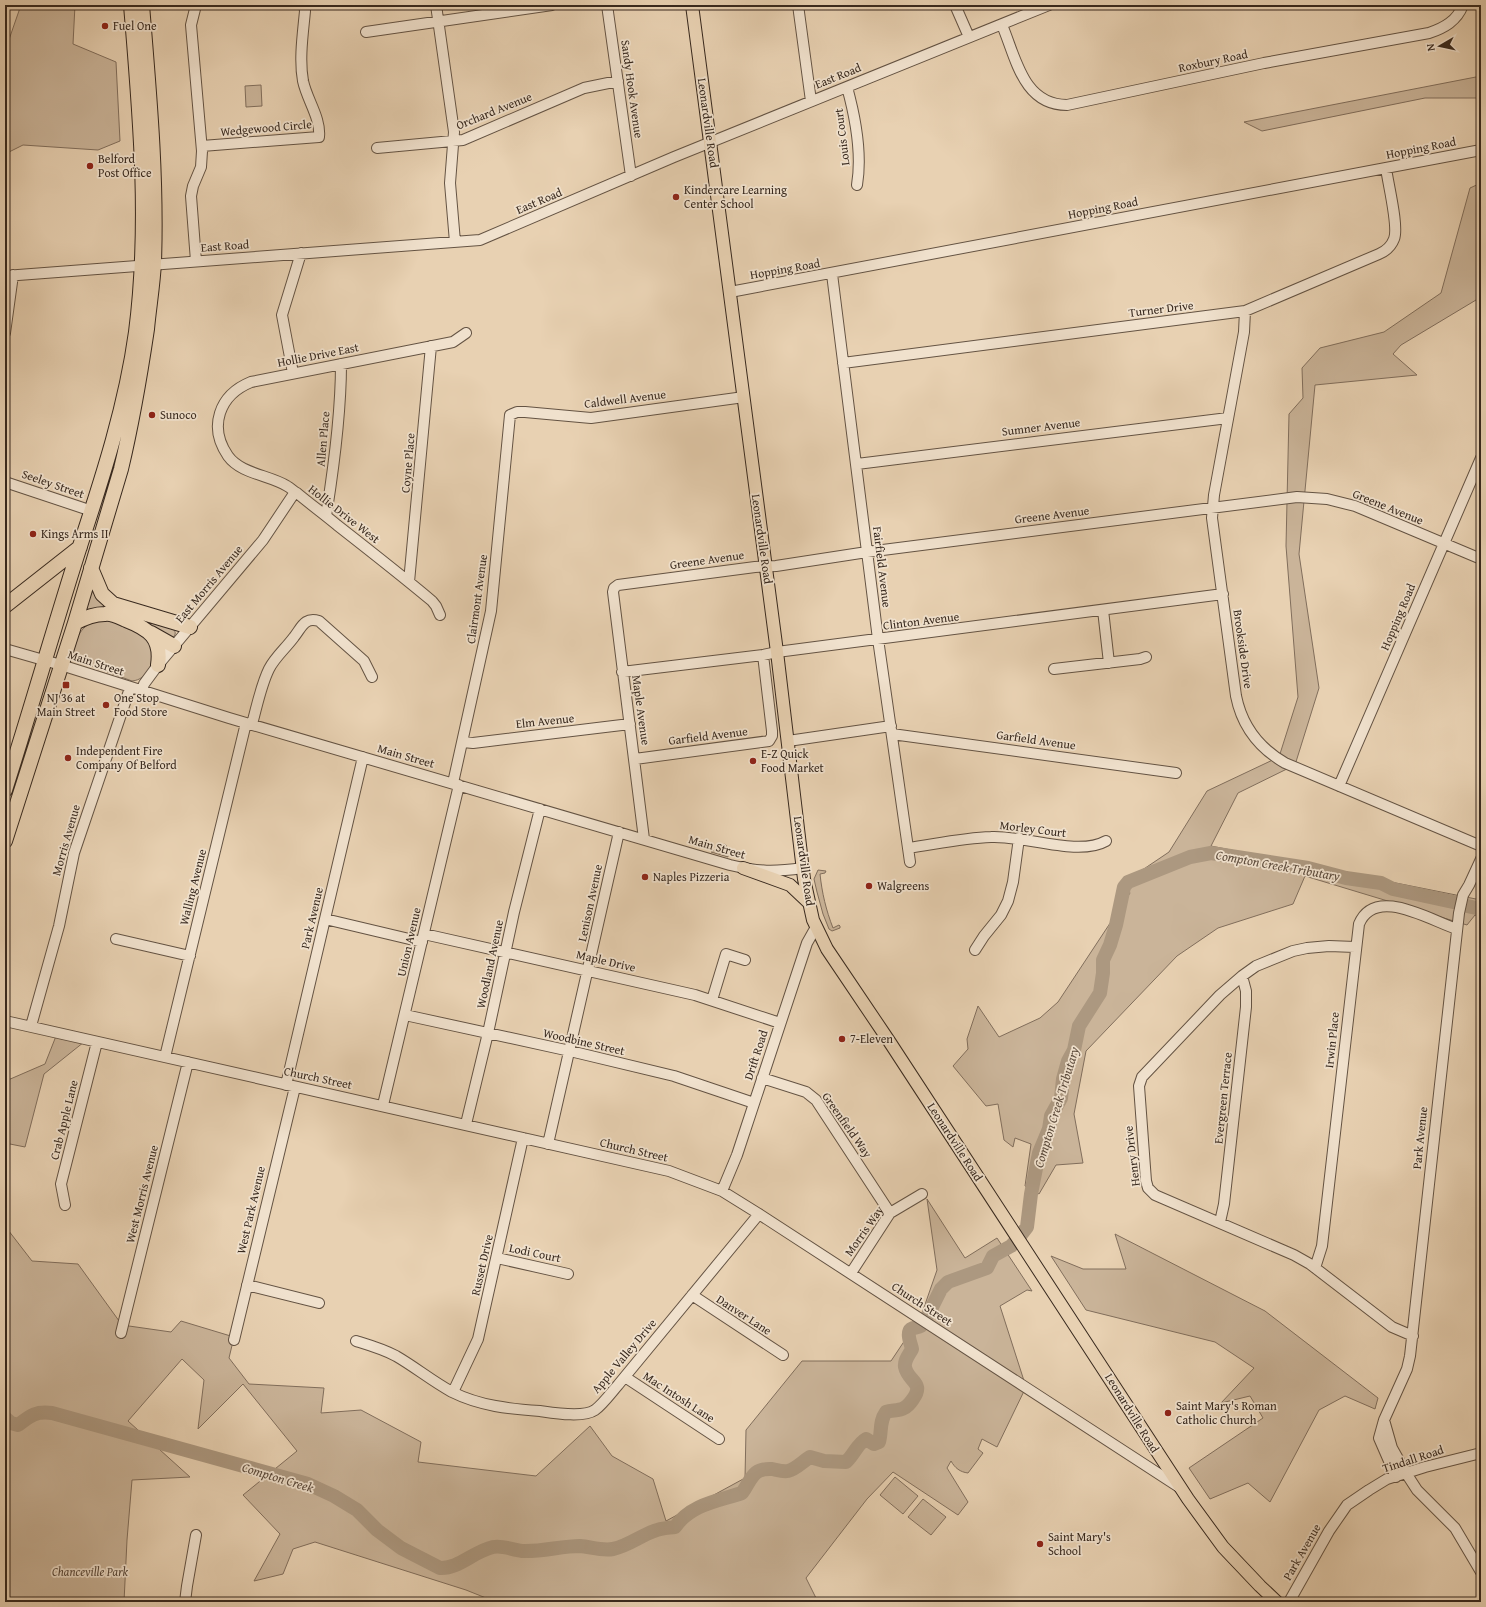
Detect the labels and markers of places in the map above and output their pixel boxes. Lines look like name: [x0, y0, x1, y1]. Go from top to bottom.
place label: Fuel One: [113, 17, 157, 34]
marker: Fuel One: [100, 21, 110, 31]
place label: Belford Post Office: [98, 150, 152, 181]
marker: Belford Post Office: [85, 161, 95, 171]
place label: Kindercare Learning Center School: [684, 181, 787, 212]
marker: Kindercare Learning Center School: [671, 192, 681, 202]
place label: Sunoco: [160, 406, 197, 423]
marker: Sunoco: [147, 410, 157, 420]
place label: Kings Arms II: [41, 525, 109, 542]
marker: Kings Arms II: [28, 529, 38, 539]
marker: NJ 36 at Main Street: [61, 680, 71, 690]
place label: NJ 36 at Main Street: [37, 689, 96, 720]
place label: One Stop Food Store: [114, 689, 168, 720]
marker: One Stop Food Store: [101, 700, 111, 710]
place label: Independent Fire Company Of Belford: [76, 742, 177, 773]
place label: E-Z Quick Food Market: [761, 745, 825, 776]
marker: Independent Fire Company Of Belford: [63, 753, 73, 763]
marker: E-Z Quick Food Market: [748, 756, 758, 766]
place label: Naples Pizzeria: [653, 868, 730, 885]
marker: Naples Pizzeria: [640, 872, 650, 882]
place label: Walgreens: [877, 877, 930, 894]
marker: Walgreens: [864, 881, 874, 891]
place label: 7-Eleven: [850, 1030, 893, 1047]
marker: 7-Eleven: [837, 1034, 847, 1044]
place label: Saint Mary's Roman Catholic Church: [1176, 1397, 1277, 1428]
marker: Saint Mary's Roman Catholic Church: [1163, 1408, 1173, 1418]
place label: Saint Mary's School: [1048, 1528, 1111, 1559]
marker: Saint Mary's School: [1035, 1539, 1045, 1549]

